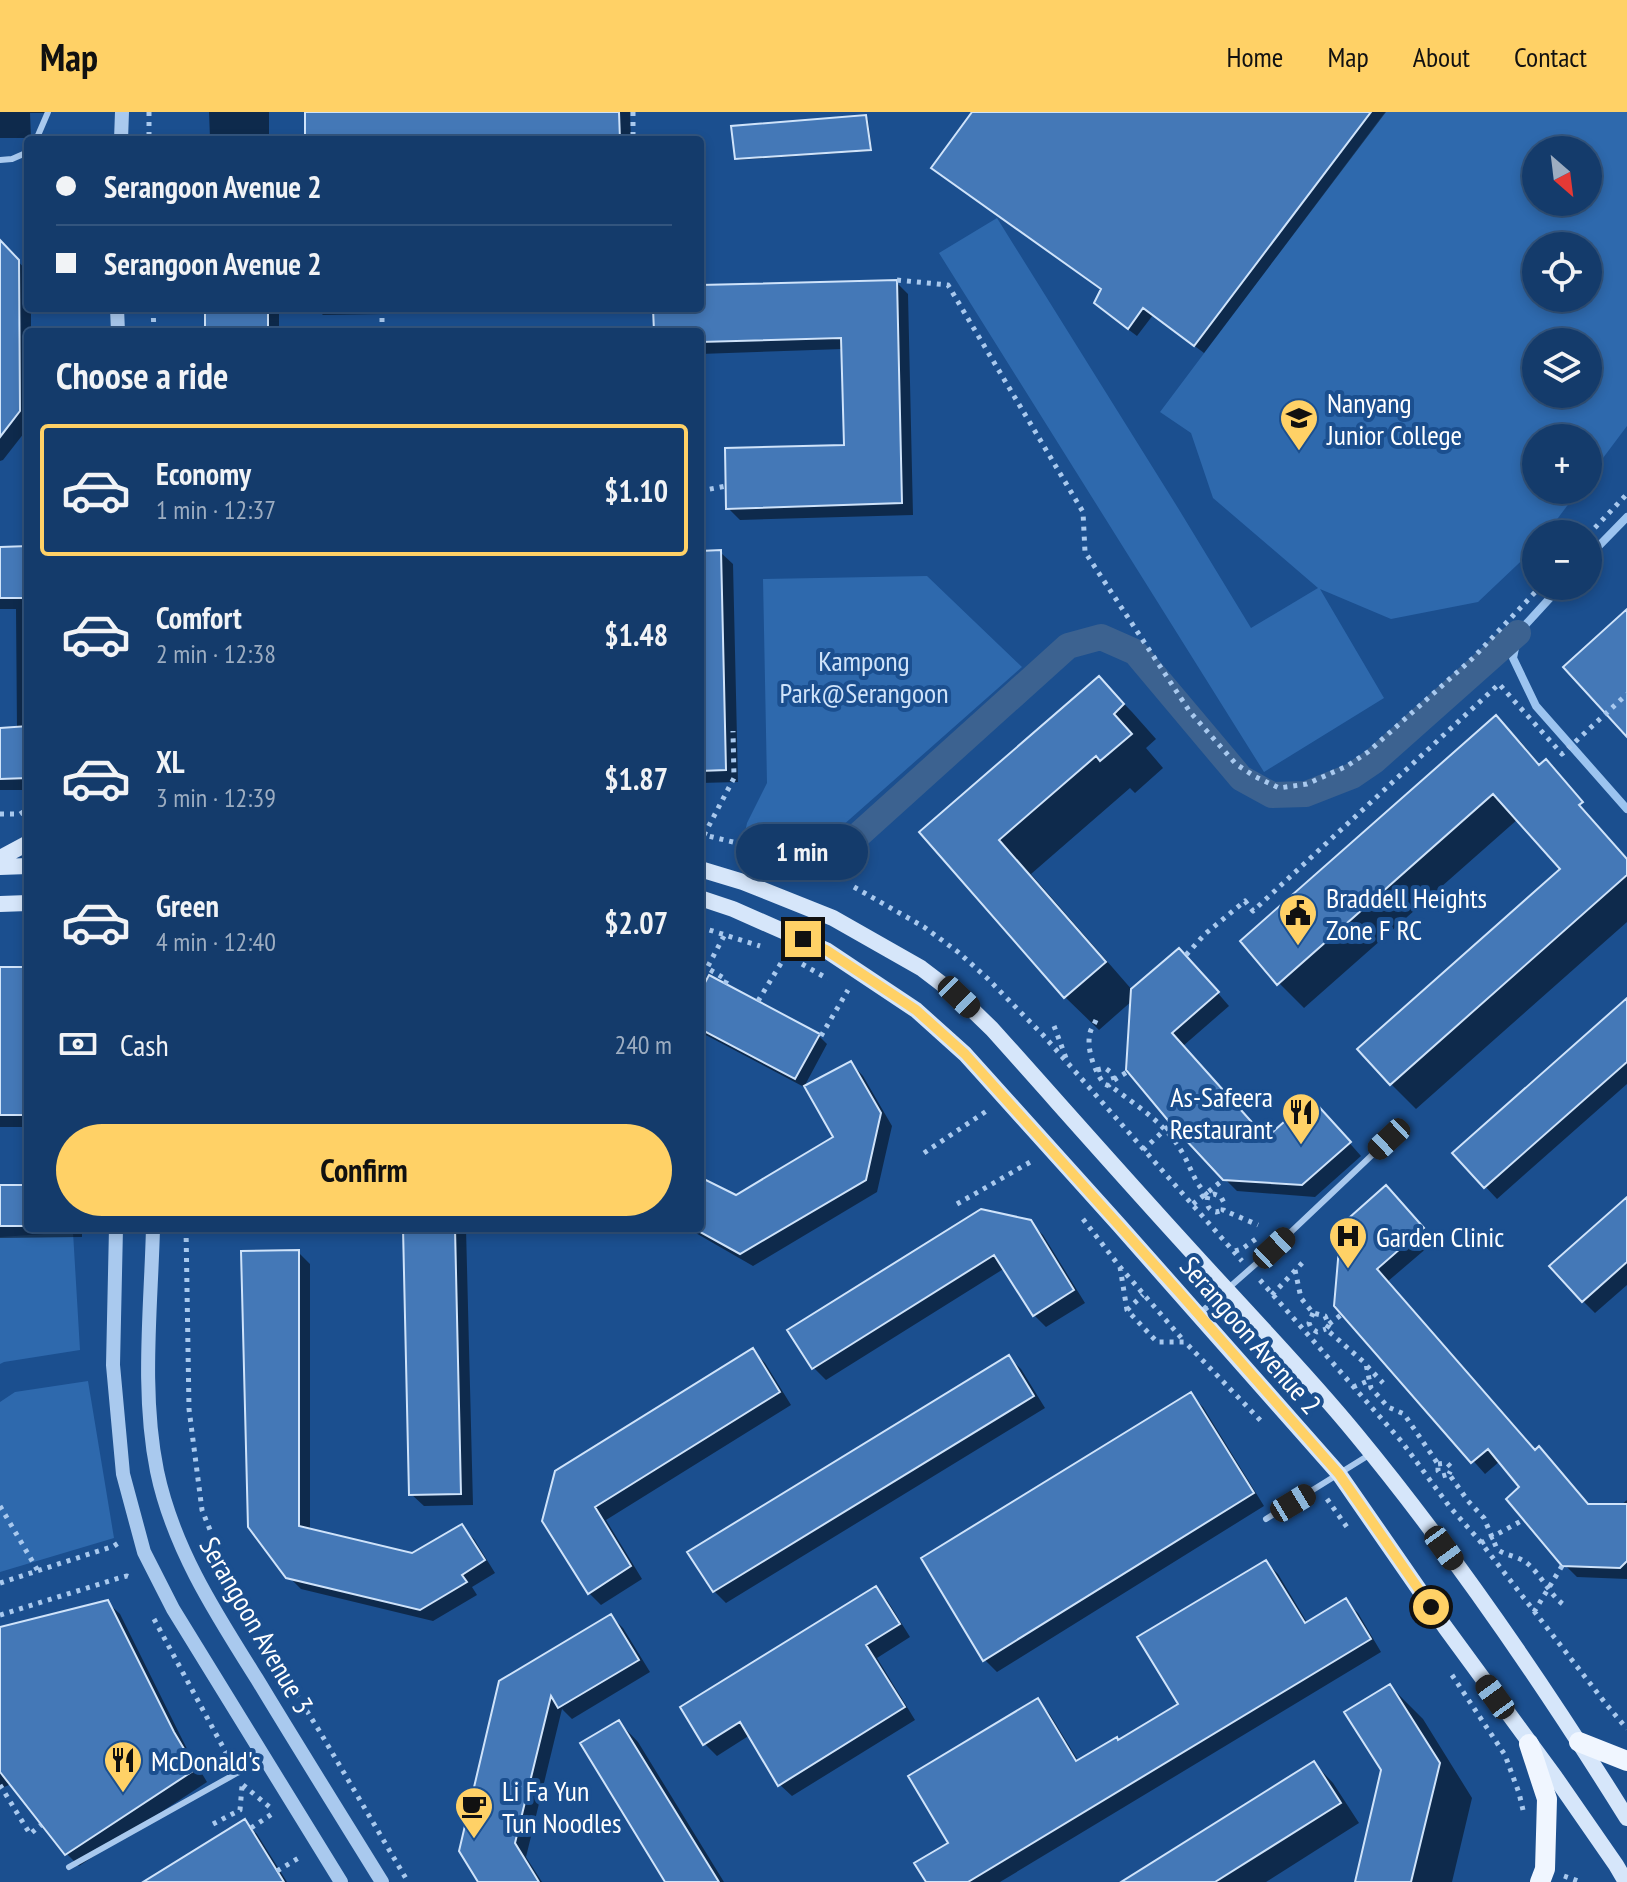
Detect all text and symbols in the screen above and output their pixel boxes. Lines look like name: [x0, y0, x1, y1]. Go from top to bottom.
text: Map: [40, 32, 98, 81]
text: Home: [1227, 38, 1283, 75]
text: Map: [1327, 38, 1369, 75]
text: About: [1413, 38, 1470, 75]
text: Contact: [1514, 38, 1587, 75]
north arrow: [1522, 136, 1602, 216]
map controls: [1522, 136, 1602, 600]
text: Serangoon Avenue 2: [104, 167, 322, 206]
button: locate: [1522, 232, 1602, 312]
text: Serangoon Avenue 2: [104, 244, 322, 283]
button: layers: [1522, 328, 1602, 408]
text: Choose a ride: [56, 352, 228, 399]
place label: Nanyang Junior College: [1326, 384, 1462, 453]
school or university icon: Nanyang Junior College: [1278, 397, 1320, 452]
button: +: [1522, 424, 1602, 504]
icon: car: [60, 454, 132, 526]
text: Economy: [156, 454, 251, 493]
text: $1.10: [604, 471, 668, 510]
text: 1 min · 12:37: [156, 493, 276, 526]
button: −: [1522, 520, 1602, 600]
icon: car: [60, 598, 132, 670]
text: Comfort: [156, 598, 242, 637]
text: $1.48: [604, 615, 668, 654]
text: 2 min · 12:38: [156, 637, 276, 670]
park label: Kampong Park@Serangoon: [780, 642, 948, 711]
icon: car: [60, 742, 132, 814]
text: XL: [156, 742, 185, 781]
text: $1.87: [604, 759, 668, 798]
text: 3 min · 12:39: [156, 781, 276, 814]
callout: 1 min: [737, 823, 869, 879]
text: 1 min: [776, 835, 828, 868]
place label: Braddell Heights Zone F RC: [1326, 879, 1487, 948]
icon: car: [60, 886, 132, 958]
text: Green: [156, 886, 219, 925]
public building icon: Braddell Heights Zone F RC: [1277, 892, 1319, 947]
text: $2.07: [604, 903, 668, 942]
route end: [785, 921, 821, 957]
text: 4 min · 12:40: [156, 925, 276, 958]
car: [933, 972, 985, 1022]
icon: cash: [56, 1022, 100, 1066]
text: Cash: [120, 1025, 169, 1064]
text: 240 m: [614, 1028, 672, 1061]
place label: As-Safeera Restaurant: [1170, 1078, 1273, 1147]
restaurant icon: As-Safeera Restaurant: [1280, 1091, 1322, 1146]
car: [1363, 1114, 1415, 1164]
button: Confirm: [56, 1124, 672, 1216]
hospital icon: Garden Clinic: [1327, 1215, 1369, 1270]
place label: Garden Clinic: [1376, 1218, 1504, 1255]
car: [1248, 1223, 1300, 1273]
street label: Serangoon Avenue 2: [1172, 1248, 1330, 1422]
car: [1266, 1480, 1320, 1526]
car: [1420, 1522, 1468, 1574]
street label: Serangoon Avenue 3: [192, 1530, 322, 1720]
route start: [1413, 1589, 1449, 1625]
car: [1471, 1671, 1519, 1723]
restaurant icon: McDonald's: [102, 1739, 144, 1794]
place label: McDonald's: [151, 1742, 261, 1779]
place label: Li Fa Yun Tun Noodles: [502, 1772, 621, 1841]
cafe icon: Li Fa Yun Tun Noodles: [453, 1785, 495, 1840]

